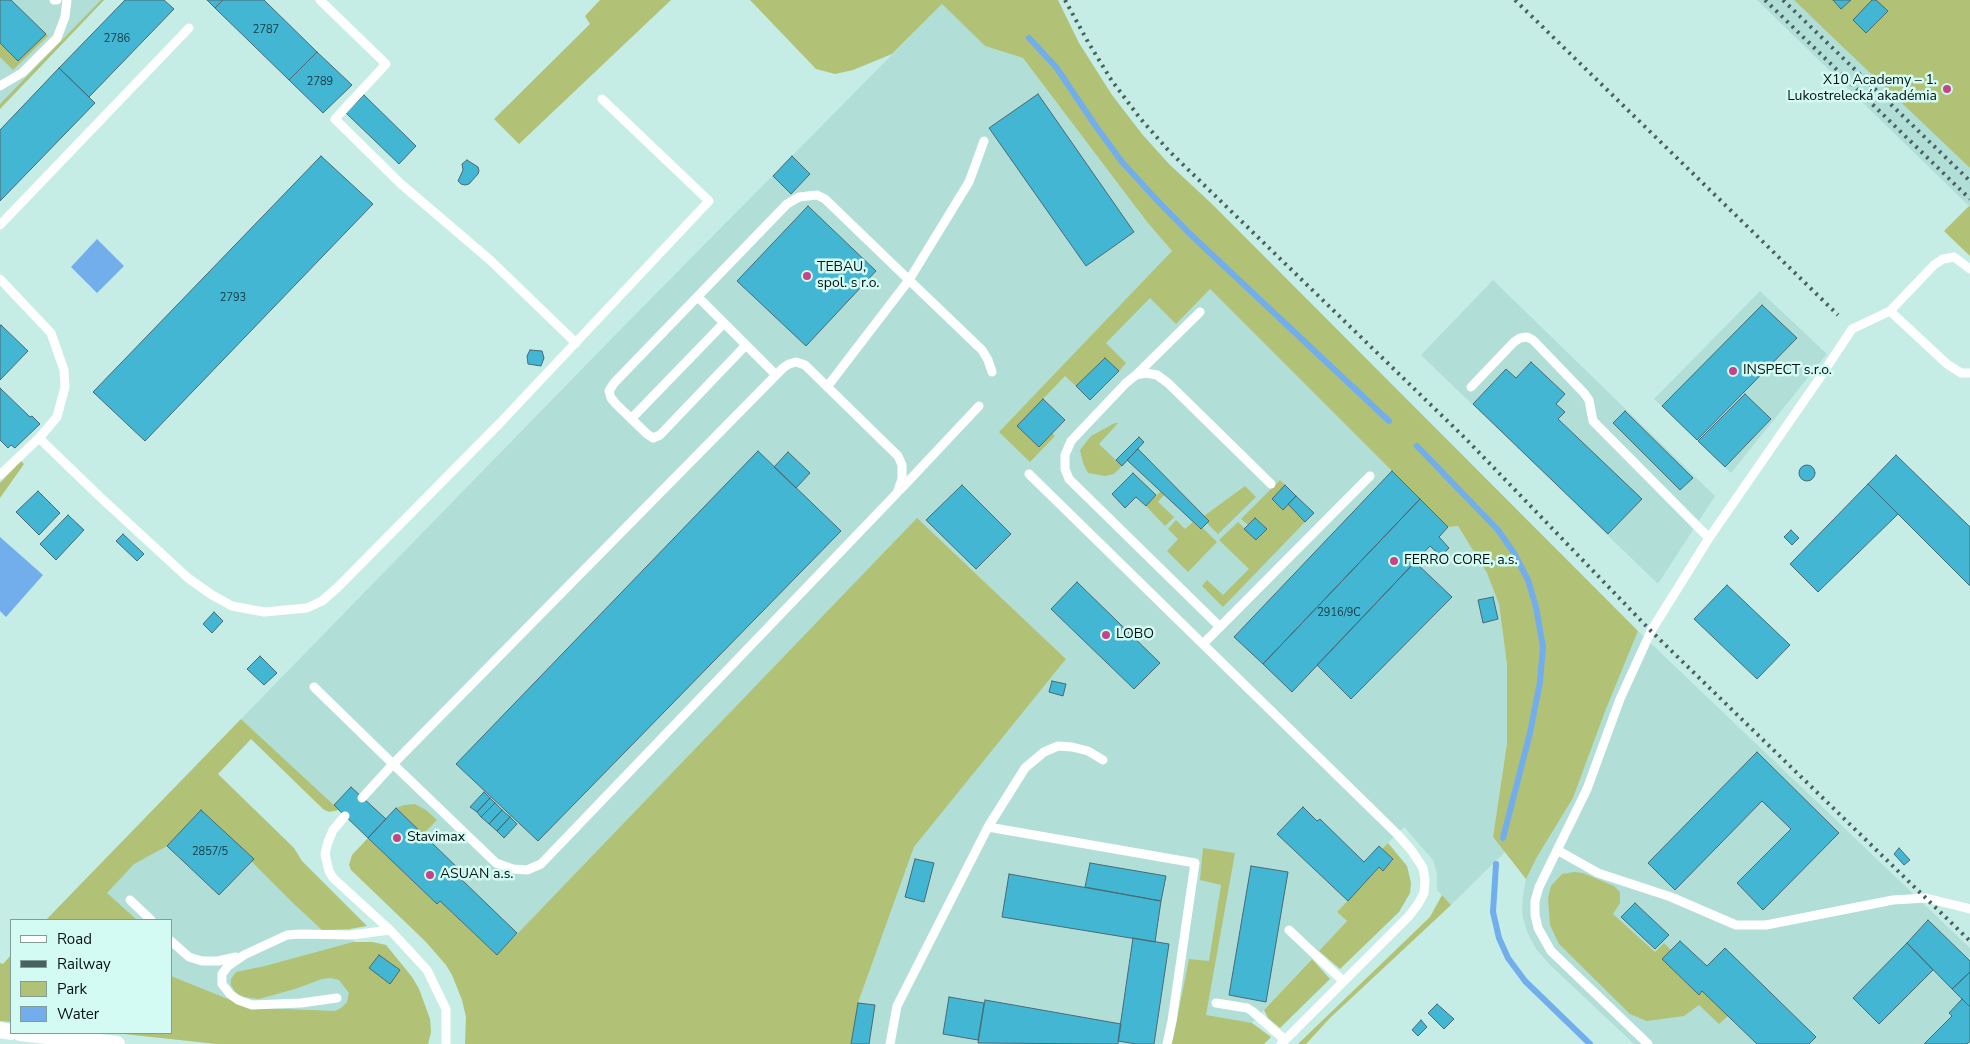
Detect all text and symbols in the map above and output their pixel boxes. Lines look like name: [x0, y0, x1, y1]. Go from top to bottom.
house number: 2787: [253, 23, 279, 37]
house number: 2786: [104, 32, 130, 46]
place label: X10 Academy – 1. Lukostrelecká akadémia: [1787, 73, 1937, 105]
house number: 2789: [307, 75, 333, 89]
marker: X10 Academy – 1. Lukostrelecká akadémia: [1941, 83, 1953, 95]
place label: TEBAU, spol. s r.o.: [817, 260, 879, 292]
marker: TEBAU, spol. s r.o.: [801, 270, 813, 282]
house number: 2793: [220, 291, 246, 305]
place label: INSPECT s.r.o.: [1743, 363, 1832, 379]
marker: INSPECT s.r.o.: [1727, 365, 1739, 377]
place label: FERRO CORE, a.s.: [1404, 553, 1518, 569]
marker: FERRO CORE, a.s.: [1388, 555, 1400, 567]
house number: 2916/9C: [1317, 606, 1361, 620]
place label: LOBO: [1116, 627, 1154, 643]
marker: LOBO: [1100, 629, 1112, 641]
place label: Stavimax: [407, 830, 465, 846]
marker: Stavimax: [391, 832, 403, 844]
house number: 2857/5: [192, 845, 228, 859]
place label: ASUAN a.s.: [440, 867, 514, 883]
marker: ASUAN a.s.: [424, 869, 436, 881]
legend: [10, 919, 172, 1034]
text: Road: [57, 929, 92, 949]
text: Railway: [57, 954, 111, 974]
text: Park: [57, 979, 87, 999]
text: Water: [57, 1004, 99, 1024]

